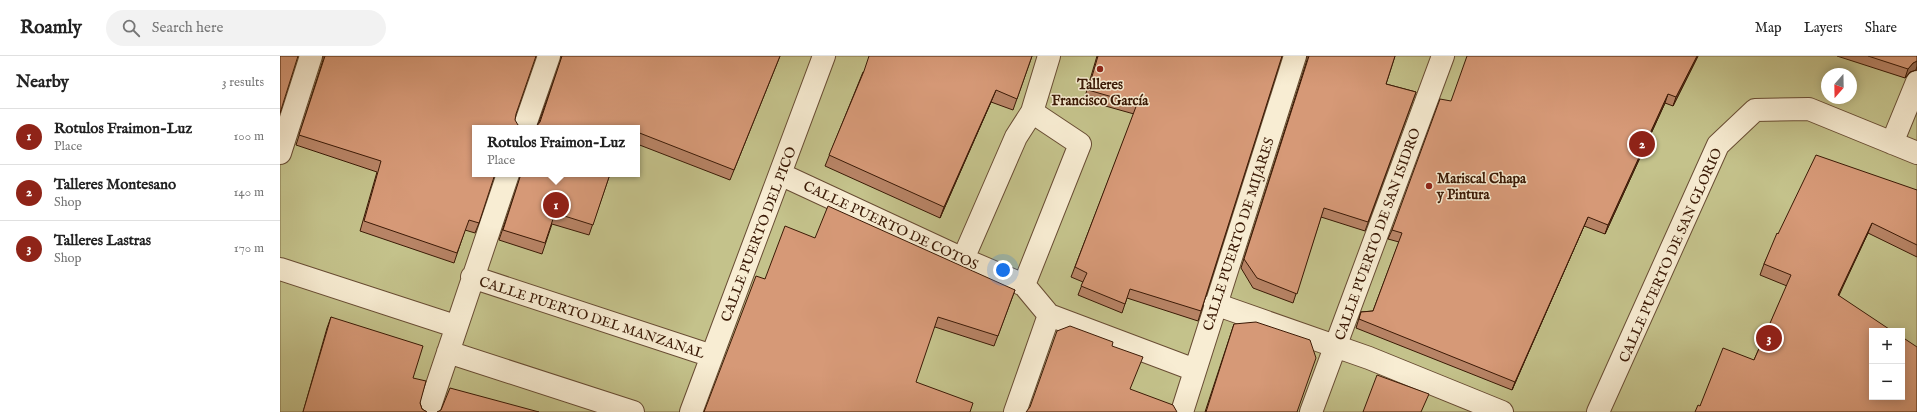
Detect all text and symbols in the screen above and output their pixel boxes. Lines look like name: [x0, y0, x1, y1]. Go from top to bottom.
search box: [106, 10, 386, 46]
text: Roamly: [20, 16, 82, 40]
icon: search: [120, 17, 142, 39]
text: Search here: [152, 18, 223, 37]
text: Map: [1755, 19, 1782, 37]
text: Layers: [1804, 19, 1843, 37]
text: Share: [1865, 19, 1897, 37]
marker: Talleres Francisco García: [1095, 64, 1105, 74]
north arrow: [1821, 68, 1857, 104]
text: Nearby: [16, 72, 69, 93]
text: 3 results: [222, 74, 264, 91]
place label: Talleres Francisco García: [1052, 76, 1149, 110]
text: Rotulos Fraimon-Luz: [54, 119, 192, 138]
popup: [472, 125, 640, 177]
street label: CALLE PUERTO DE SAN ISIDRO: [1331, 125, 1425, 343]
text: 1: [27, 128, 31, 145]
text: 100 m: [234, 128, 264, 145]
pin: 2: [1629, 129, 1655, 159]
text: Rotulos Fraimon-Luz: [487, 133, 625, 152]
street label: CALLE PUERTO DE MIJARES: [1199, 135, 1279, 333]
text: Place: [54, 138, 82, 155]
street label: CALLE PUERTO DEL PICO: [717, 144, 801, 325]
street label: CALLE PUERTO DE SAN GLORIO: [1615, 145, 1727, 366]
text: Place: [487, 152, 515, 169]
place label: Mariscal Chapa y Pintura: [1436, 170, 1527, 204]
text: Talleres Montesano: [54, 175, 176, 194]
street label: CALLE PUERTO DE COTOS: [800, 177, 981, 274]
marker: Mariscal Chapa y Pintura: [1424, 181, 1434, 191]
text: 2: [26, 184, 32, 201]
text: 140 m: [234, 184, 264, 201]
pin: 1: [543, 190, 569, 220]
text: Shop: [54, 194, 82, 211]
text: Talleres Lastras: [54, 231, 151, 250]
text: 3: [27, 240, 31, 257]
text: 170 m: [234, 240, 264, 257]
text: Shop: [54, 250, 82, 267]
your location: [993, 260, 1013, 280]
street label: CALLE PUERTO DEL MANZANAL: [477, 273, 707, 363]
pin: 3: [1756, 323, 1782, 353]
map controls: [1869, 328, 1905, 400]
button: +: [1869, 328, 1905, 364]
button: −: [1869, 364, 1905, 400]

